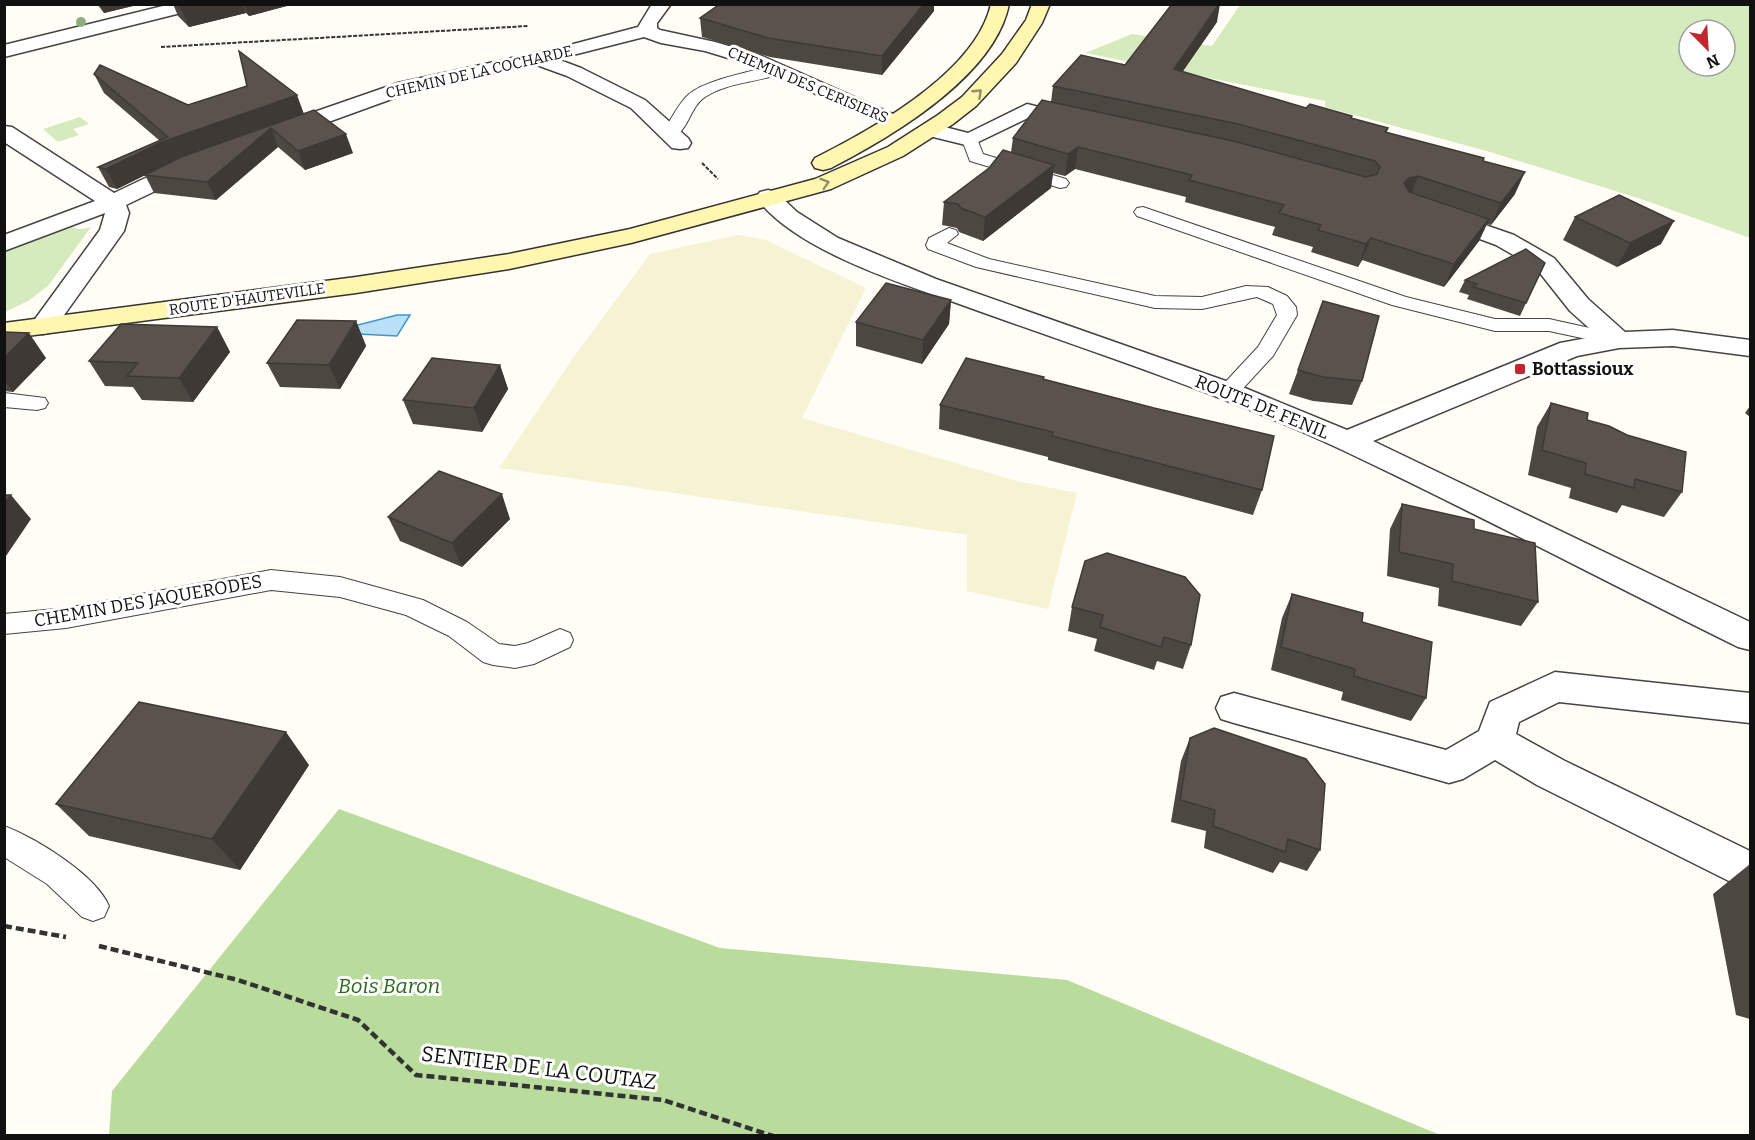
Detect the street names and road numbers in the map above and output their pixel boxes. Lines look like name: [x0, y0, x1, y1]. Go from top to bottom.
street label: CHEMIN DE LA COCHARDE: [384, 42, 574, 102]
street label: CHEMIN DES CERISIERS: [725, 43, 891, 127]
street label: ROUTE D'HAUTEVILLE: [168, 279, 326, 319]
street label: ROUTE DE FENIL: [1192, 370, 1332, 444]
street label: CHEMIN DES JAQUERODES: [32, 570, 264, 632]
street label: SENTIER DE LA COUTAZ: [420, 1041, 658, 1095]

